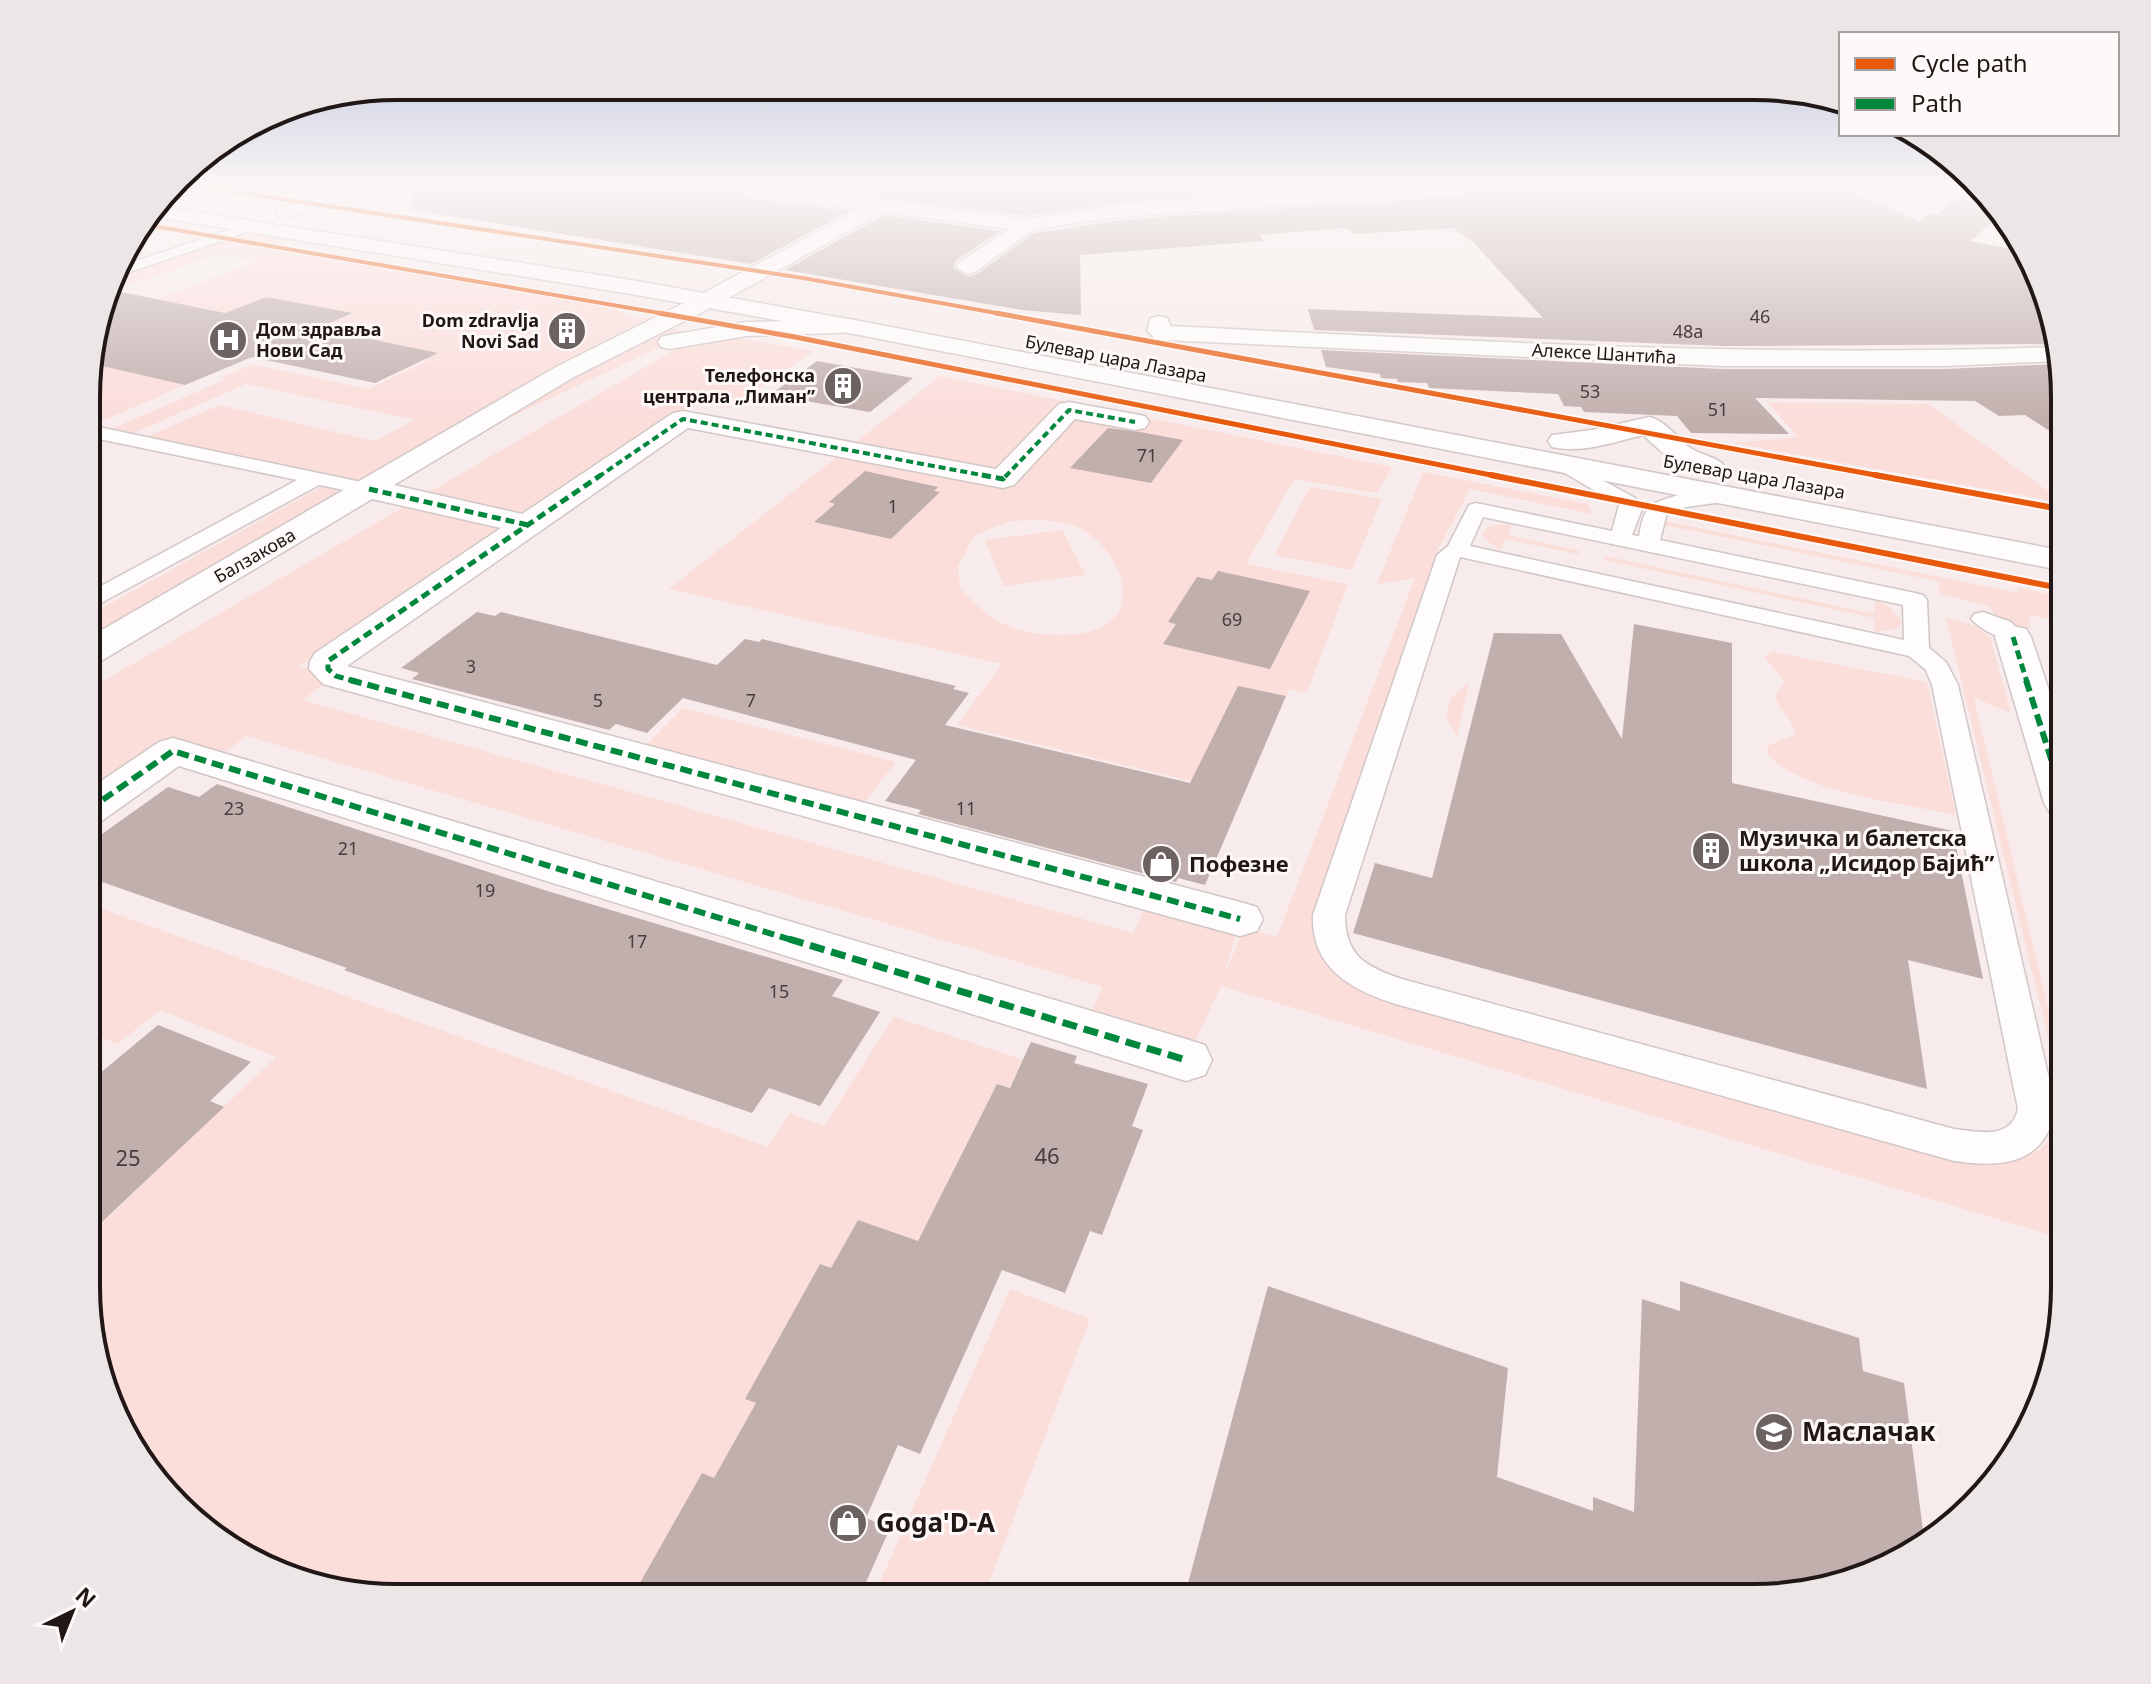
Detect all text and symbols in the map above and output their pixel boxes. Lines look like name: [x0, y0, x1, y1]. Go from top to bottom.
legend: [1839, 32, 2119, 136]
text: Cycle path: [1911, 46, 2028, 79]
text: Path: [1911, 86, 1962, 119]
house number: 46: [1750, 304, 1770, 328]
place label: Dom zdravlja Novi Sad: [422, 308, 539, 353]
building icon: Dom zdravlja Novi Sad: [546, 310, 588, 352]
place label: Дом здравља Нови Сад: [256, 317, 381, 362]
hospital icon: Дом здравља Нови Сад: [207, 319, 249, 361]
house number: 48a: [1673, 319, 1703, 343]
street label: Булевар цара Лазара: [1023, 329, 1209, 387]
street label: Алексе Шантића: [1531, 337, 1677, 369]
place label: Телефонска централа „Лиман”: [643, 363, 815, 408]
building icon: Телефонска централа „Лиман”: [822, 365, 864, 407]
house number: 53: [1580, 379, 1600, 403]
house number: 51: [1708, 397, 1728, 421]
house number: 71: [1137, 443, 1157, 467]
street label: Булевар цара Лазара: [1661, 448, 1847, 504]
house number: 1: [888, 494, 898, 518]
street label: Балзакова: [209, 522, 300, 588]
house number: 69: [1222, 607, 1242, 631]
house number: 3: [466, 654, 476, 678]
house number: 5: [593, 688, 603, 712]
house number: 7: [746, 688, 756, 712]
house number: 23: [224, 796, 244, 820]
house number: 11: [956, 796, 976, 820]
place label: Музичка и балетска школа „Исидор Бајић”: [1739, 822, 1995, 877]
building icon: Музичка и балетска школа „Исидор Бајић”: [1690, 830, 1732, 872]
house number: 21: [338, 836, 358, 860]
shop icon: Пофезне: [1140, 843, 1182, 885]
place label: Пофезне: [1189, 848, 1289, 878]
house number: 19: [475, 878, 495, 902]
house number: 17: [627, 929, 647, 953]
house number: 15: [769, 979, 789, 1003]
house number: 46: [1034, 1140, 1060, 1170]
house number: 25: [115, 1142, 141, 1172]
school or university icon: Маслачак: [1753, 1411, 1795, 1453]
place label: Маслачак: [1802, 1413, 1935, 1449]
shop icon: Goga'D-A: [827, 1502, 869, 1544]
place label: Goga'D-A: [876, 1504, 995, 1540]
north arrow: [32, 1572, 112, 1652]
text: N: [70, 1580, 103, 1614]

